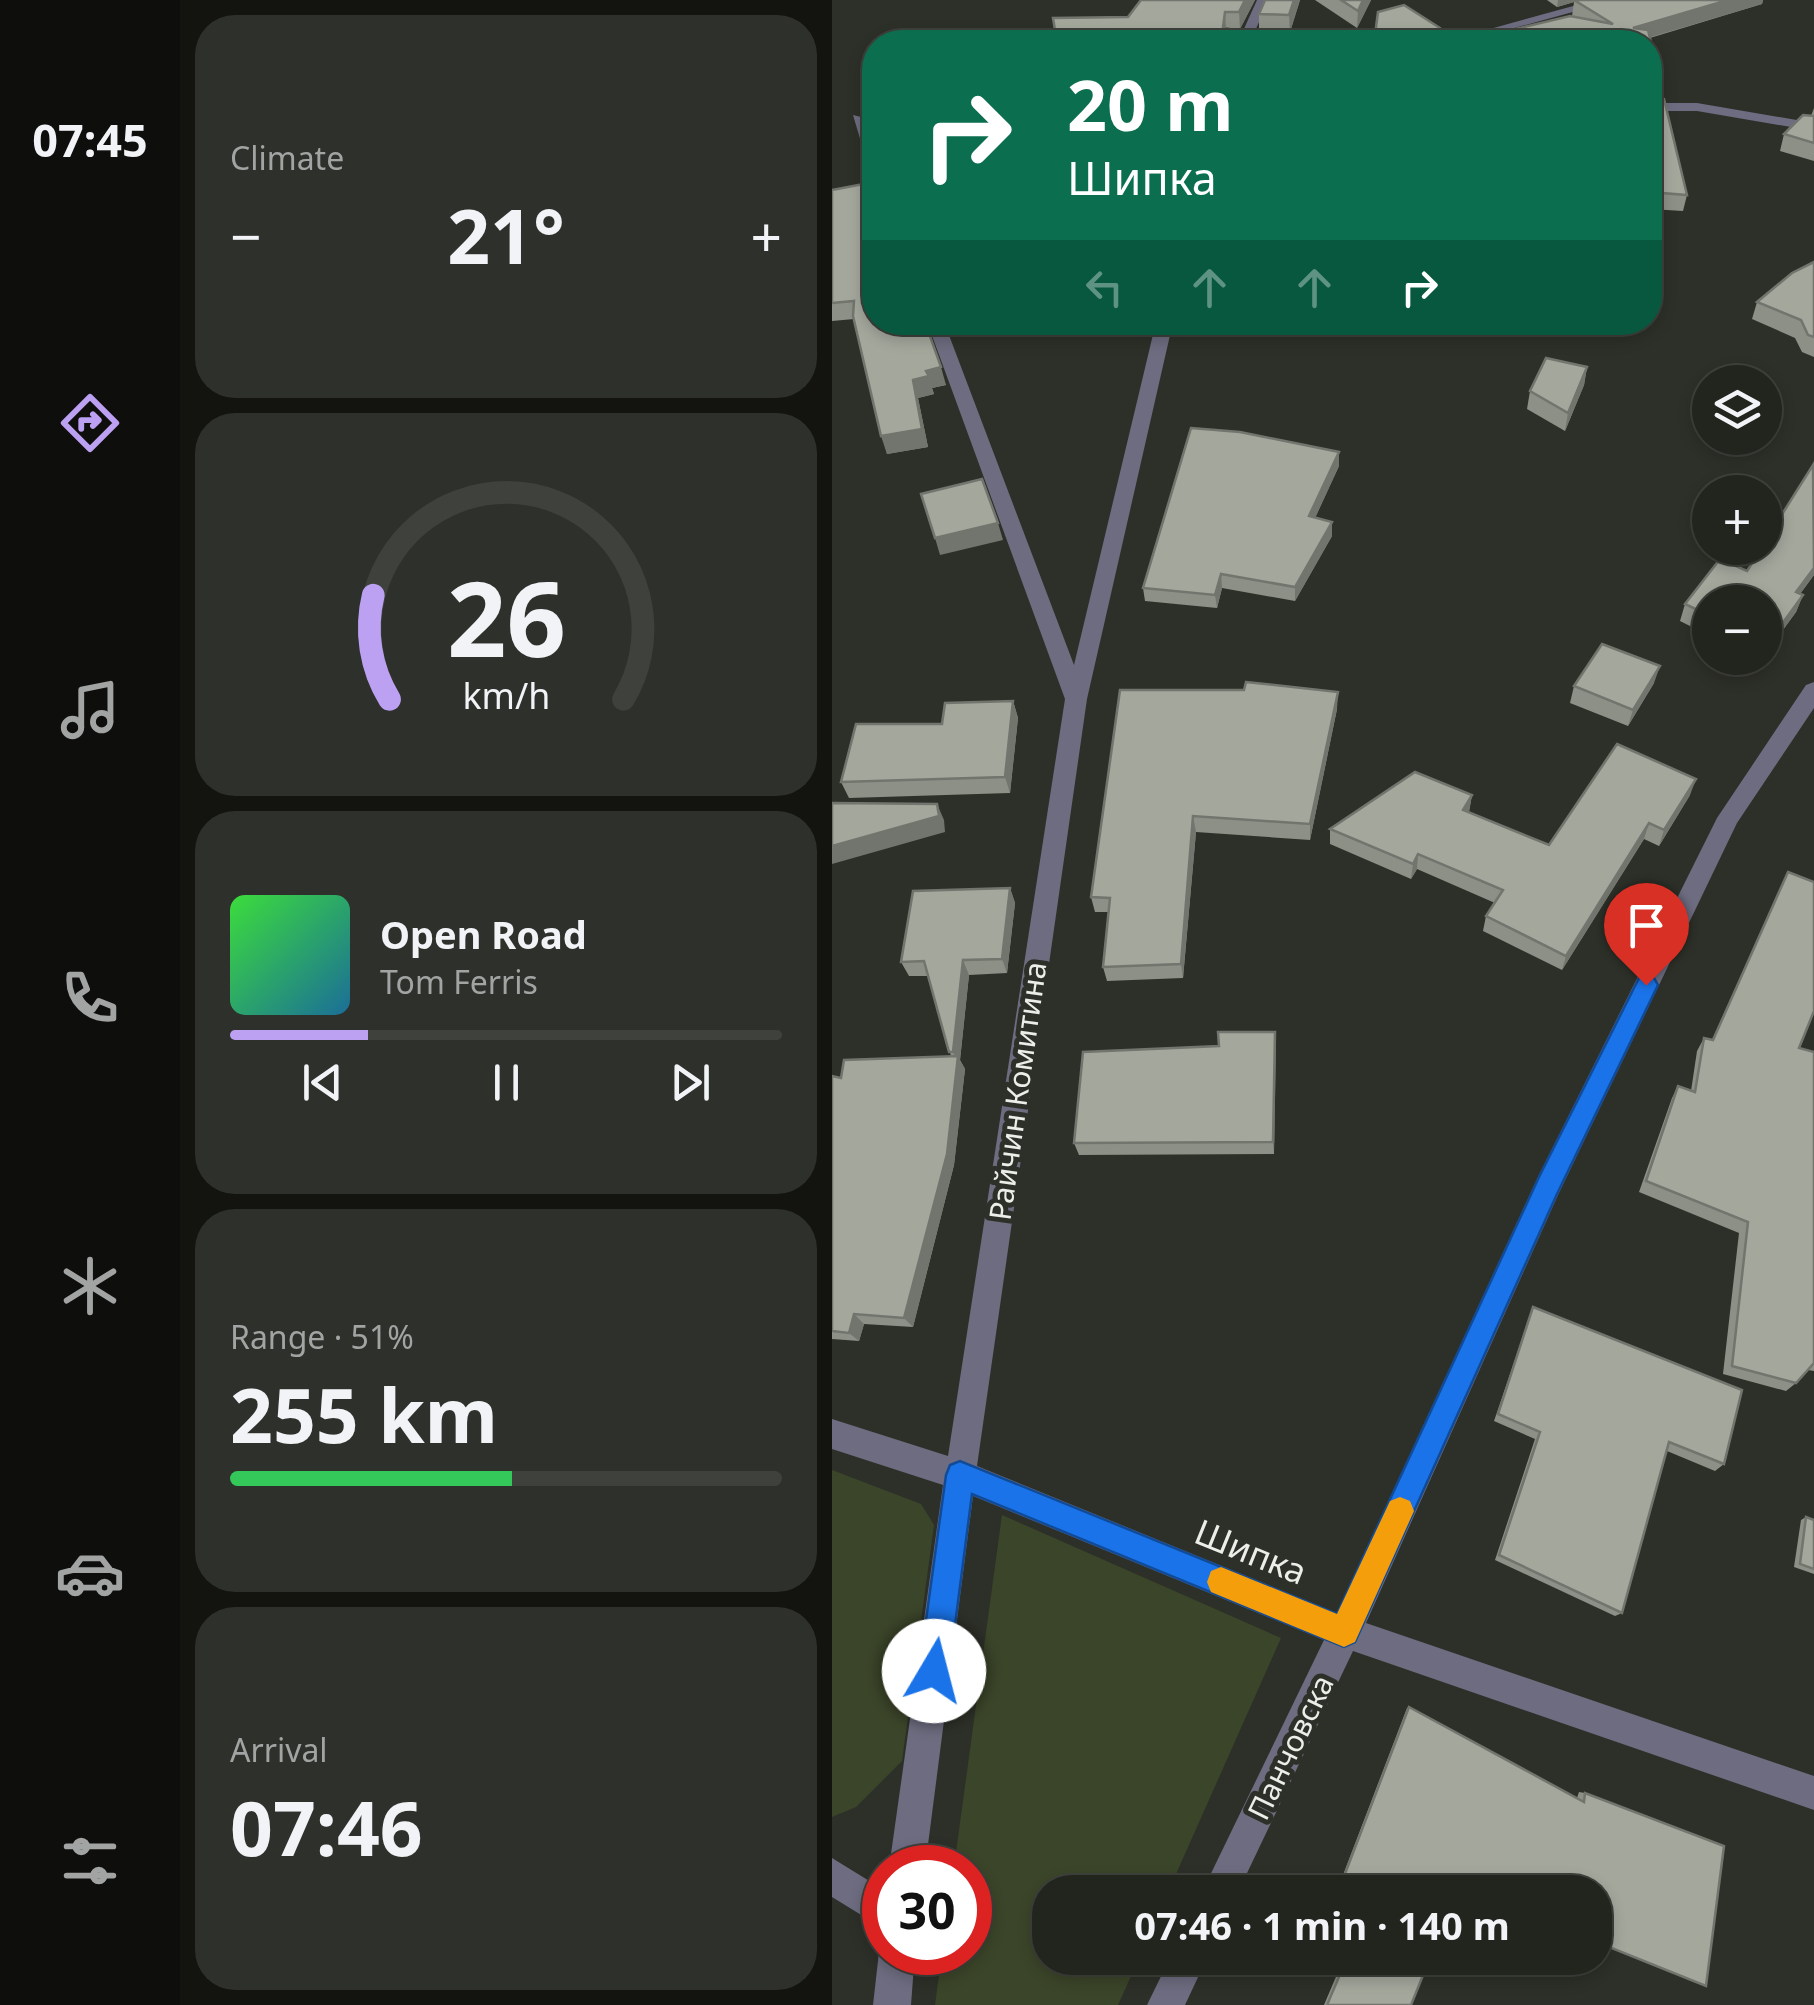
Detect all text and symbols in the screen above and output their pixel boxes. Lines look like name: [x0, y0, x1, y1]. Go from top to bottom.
text: 20 m: [1067, 56, 1234, 152]
icon: right: [902, 70, 1032, 200]
text: 07:45: [32, 109, 148, 170]
text: Climate: [230, 136, 344, 179]
text: Шипка: [1067, 147, 1217, 208]
text: 21°: [447, 184, 565, 286]
text: −: [230, 198, 261, 273]
text: +: [751, 198, 782, 273]
icon: left: [1077, 260, 1132, 315]
icon: ahead: [1182, 260, 1237, 315]
icon: ahead: [1287, 260, 1342, 315]
icon: right: [1392, 260, 1447, 315]
map controls: [1692, 365, 1782, 675]
button: layers: [1692, 365, 1782, 455]
icon: directions: [55, 388, 125, 458]
button: +: [1692, 475, 1782, 565]
text: 26: [447, 546, 565, 687]
button: −: [1692, 585, 1782, 675]
text: km/h: [462, 671, 550, 719]
icon: music: [55, 675, 125, 745]
pin: [1604, 883, 1689, 986]
icon: arrive: [1619, 898, 1674, 953]
text: Open Road: [380, 908, 587, 960]
street label: Райчин Комитина: [979, 959, 1055, 1223]
text: Tom Ferris: [380, 960, 538, 1003]
icon: phone: [55, 963, 125, 1033]
icon: previous: [295, 1055, 350, 1110]
icon: pause: [479, 1055, 534, 1110]
icon: next: [663, 1055, 718, 1110]
icon: climate: [55, 1251, 125, 1321]
text: Range · 51%: [230, 1315, 414, 1358]
text: 255 km: [230, 1363, 498, 1465]
street label: Шипка: [1188, 1507, 1314, 1595]
icon: car: [55, 1538, 125, 1608]
position arrow: [882, 1619, 986, 1723]
street label: Панчовска: [1237, 1668, 1343, 1826]
text: Arrival: [230, 1728, 328, 1771]
text: 07:46: [230, 1776, 423, 1878]
icon: filters: [55, 1826, 125, 1896]
speed limit sign: 30: [862, 1845, 992, 1975]
text: 07:46 · 1 min · 140 m: [1134, 1899, 1510, 1951]

